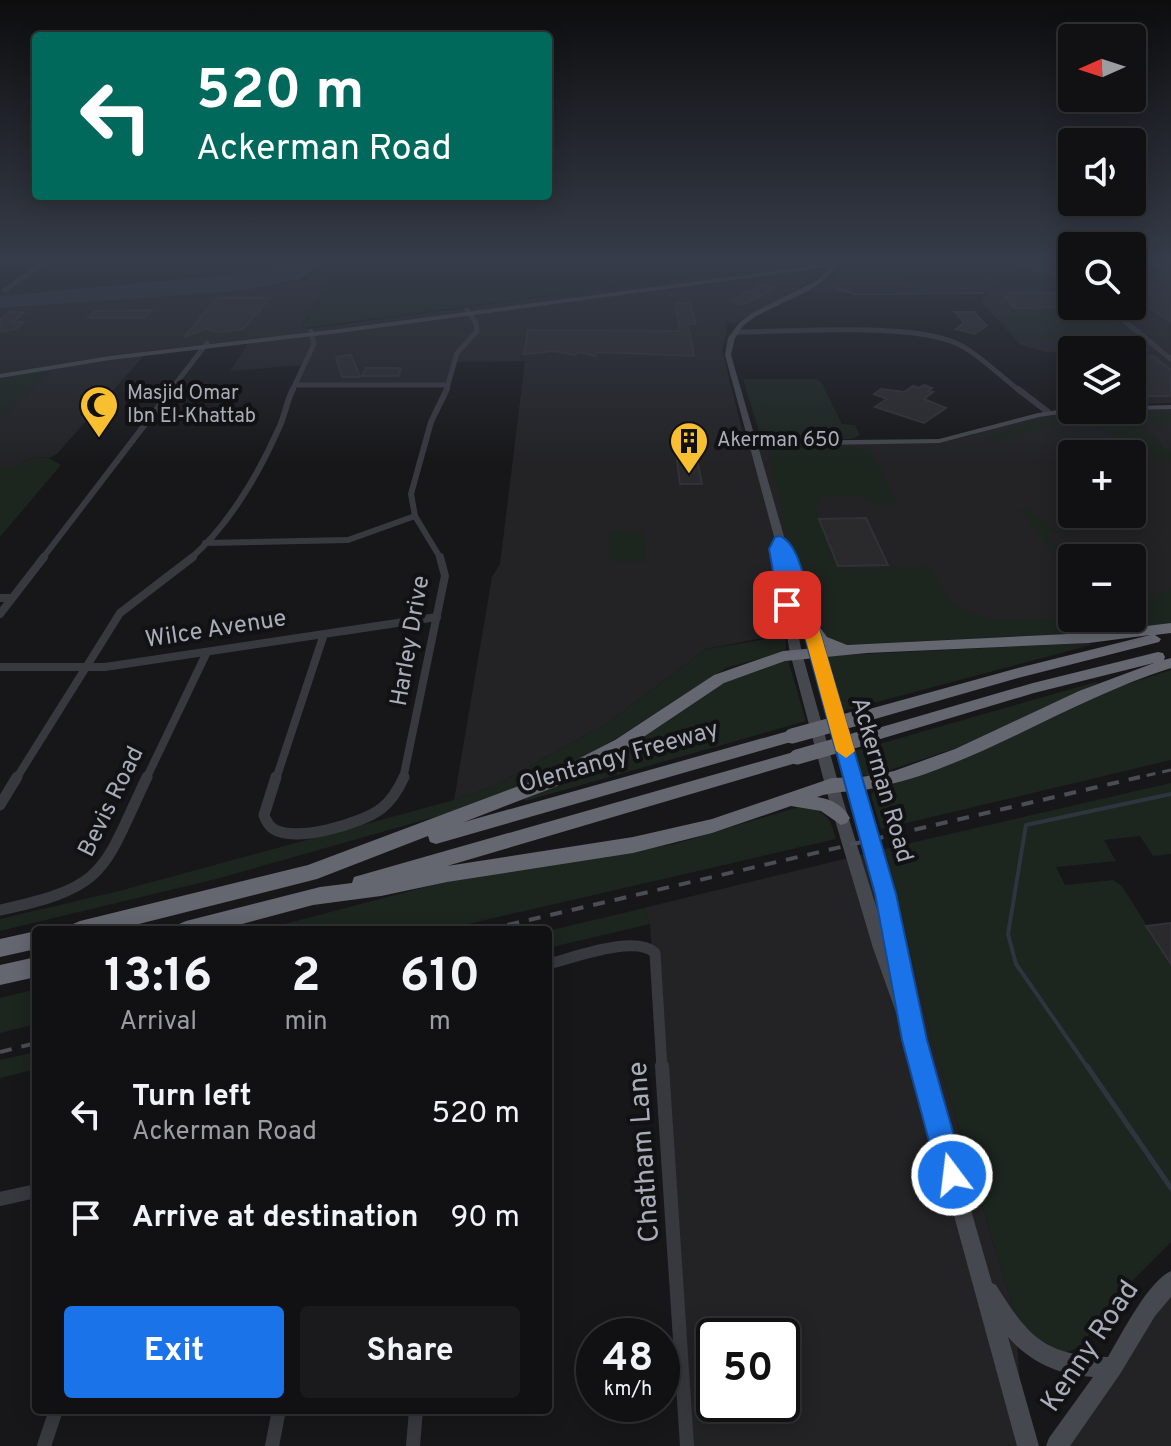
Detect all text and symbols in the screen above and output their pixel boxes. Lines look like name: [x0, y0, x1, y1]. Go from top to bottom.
north arrow: [1058, 24, 1146, 112]
map controls: [1058, 24, 1146, 632]
text: 520 m: [196, 58, 364, 128]
icon: left: [64, 64, 168, 168]
text: Ackerman Road: [196, 127, 452, 173]
button: sound: [1058, 128, 1146, 216]
button: search: [1058, 232, 1146, 320]
button: layers: [1058, 336, 1146, 424]
place label: Masjid Omar Ibn El-Khattab: [127, 381, 256, 430]
mosque icon: Masjid Omar Ibn El-Khattab: [78, 384, 120, 439]
building icon: Akerman 650: [668, 420, 710, 475]
place label: Akerman 650: [717, 428, 840, 454]
button: +: [1058, 440, 1146, 528]
button: −: [1058, 544, 1146, 632]
pin: [753, 571, 821, 639]
street label: Harley Drive: [385, 573, 437, 709]
icon: arrive: [765, 583, 809, 627]
street label: Wilce Avenue: [143, 604, 289, 656]
street label: Ackerman Road: [843, 694, 919, 866]
street label: Olentangy Freeway: [516, 715, 722, 801]
street label: Bevis Road: [72, 742, 152, 862]
text: 13:16: [104, 948, 212, 1008]
text: 2: [291, 948, 321, 1008]
text: 610: [400, 948, 480, 1008]
text: Arrival: [119, 1006, 197, 1039]
text: min: [284, 1006, 328, 1039]
text: m: [429, 1006, 451, 1039]
street label: Chatham Lane: [621, 1060, 669, 1244]
text: Turn left: [132, 1079, 252, 1116]
icon: left: [64, 1092, 108, 1136]
text: 520 m: [431, 1096, 520, 1133]
text: Ackerman Road: [132, 1116, 317, 1149]
position arrow: [910, 1133, 994, 1217]
icon: arrive: [64, 1196, 108, 1240]
text: Arrive at destination: [132, 1200, 418, 1237]
text: 90 m: [451, 1200, 520, 1237]
street label: Kenny Road: [1034, 1274, 1148, 1420]
button: Exit: [64, 1306, 284, 1398]
button: Share: [300, 1306, 520, 1398]
speed limit sign: 50: [696, 1318, 800, 1422]
text: 48: [603, 1335, 653, 1385]
text: km/h: [604, 1377, 652, 1403]

